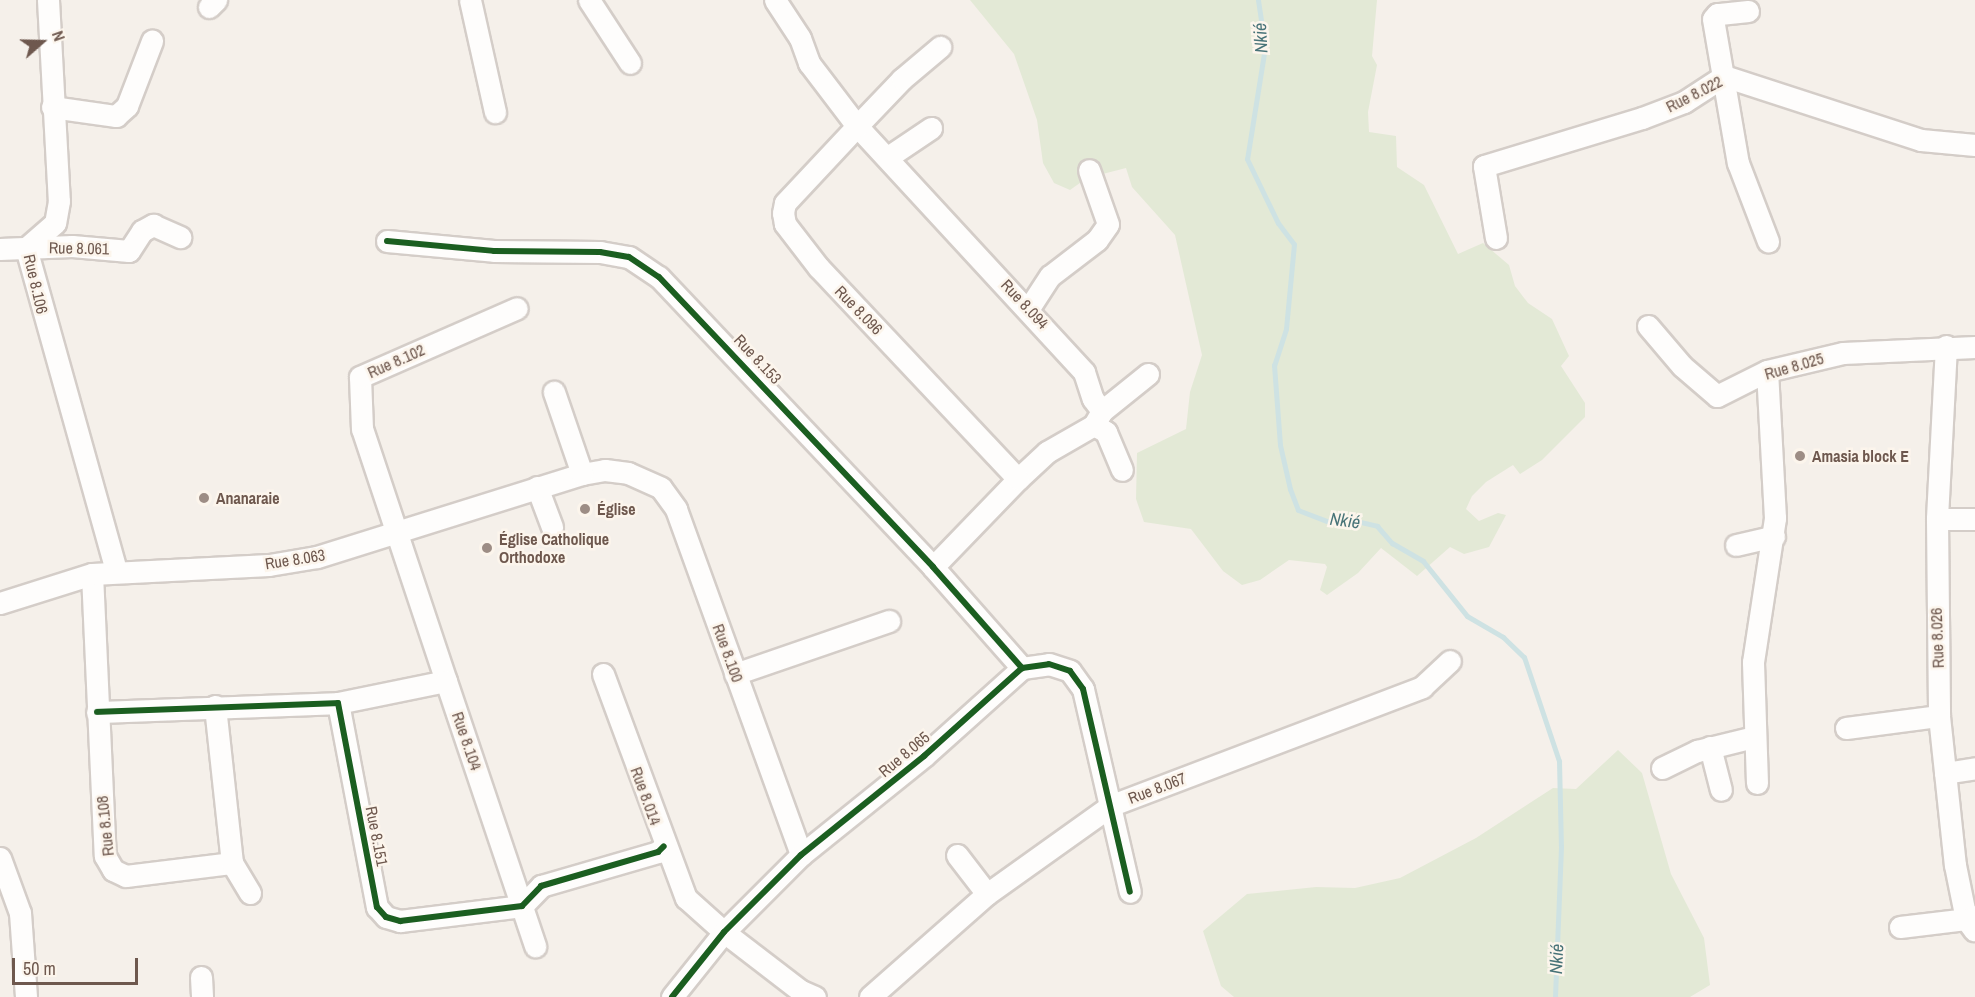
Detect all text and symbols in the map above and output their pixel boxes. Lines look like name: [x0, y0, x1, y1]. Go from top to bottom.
north arrow: [12, 12, 72, 72]
water label: Nkié: [1249, 22, 1273, 54]
text: N: [47, 28, 71, 44]
street label: Rue 8.022: [1663, 72, 1725, 116]
street label: Rue 8.061: [49, 238, 109, 258]
street label: Rue 8.106: [20, 252, 52, 316]
street label: Rue 8.094: [997, 275, 1053, 333]
street label: Rue 8.096: [831, 282, 887, 338]
street label: Rue 8.153: [730, 330, 786, 388]
street label: Rue 8.102: [364, 340, 428, 382]
street label: Rue 8.025: [1762, 348, 1826, 384]
place label: Amasia block E: [1812, 446, 1909, 466]
marker: Amasia block E: [1793, 449, 1807, 463]
place label: Ananaraie: [216, 488, 279, 508]
marker: Ananaraie: [197, 491, 211, 505]
place label: Église: [597, 499, 636, 519]
marker: Église: [578, 502, 592, 516]
water label: Nkié: [1329, 508, 1361, 534]
place label: Église Catholique Orthodoxe: [499, 529, 609, 567]
marker: Église Catholique Orthodoxe: [480, 541, 494, 555]
street label: Rue 8.063: [264, 545, 326, 573]
street label: Rue 8.026: [1926, 607, 1948, 669]
street label: Rue 8.100: [709, 621, 747, 685]
street label: Rue 8.104: [448, 709, 486, 773]
street label: Rue 8.065: [875, 727, 933, 781]
street label: Rue 8.014: [627, 764, 665, 828]
street label: Rue 8.067: [1125, 768, 1189, 808]
street label: Rue 8.108: [92, 795, 118, 857]
street label: Rue 8.151: [362, 804, 392, 868]
water label: Nkié: [1546, 943, 1568, 975]
scale bar: [15, 946, 141, 984]
text: 50 m: [23, 956, 56, 981]

